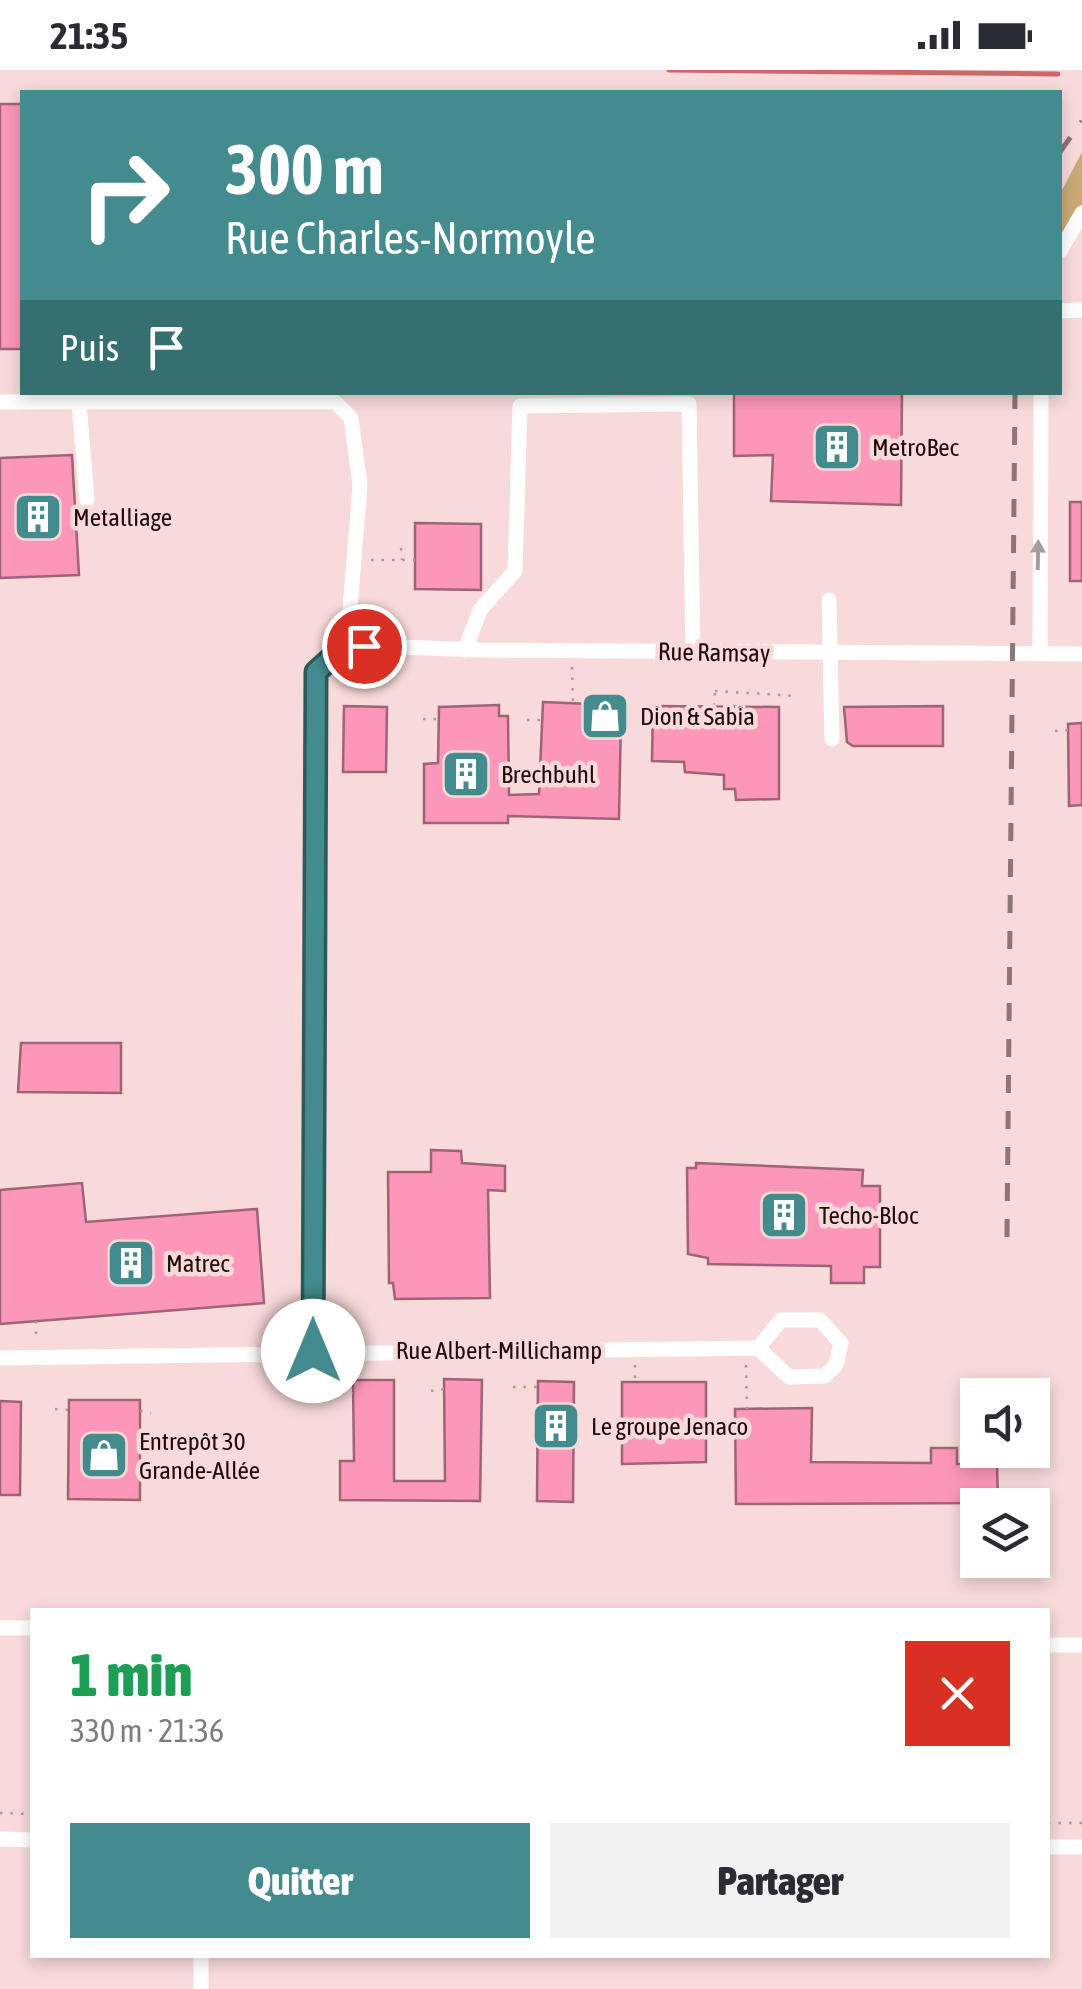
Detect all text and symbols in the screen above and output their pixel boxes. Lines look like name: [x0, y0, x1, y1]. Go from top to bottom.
text: 21:35: [50, 14, 128, 57]
text: 300 m: [225, 129, 384, 209]
icon: right: [60, 130, 190, 260]
text: Rue Charles-Normoyle: [225, 212, 596, 264]
icon: arrive: [139, 320, 194, 375]
text: Puis: [60, 326, 119, 369]
building icon: MetroBec: [811, 421, 863, 473]
place label: MetroBec: [872, 433, 960, 461]
building icon: Metalliage: [12, 491, 64, 543]
place label: Metalliage: [73, 503, 172, 531]
one-way arrow: [1031, 539, 1047, 571]
pin: [322, 604, 407, 689]
icon: arrive: [337, 619, 392, 674]
street label: Rue Ramsay: [658, 637, 770, 667]
shop icon: Dion & Sabia: [579, 690, 631, 742]
place label: Dion & Sabia: [640, 702, 755, 730]
building icon: Brechbuhl: [440, 748, 492, 800]
place label: Brechbuhl: [501, 760, 596, 788]
building icon: Techo-Bloc: [758, 1189, 810, 1241]
place label: Techo-Bloc: [819, 1201, 919, 1229]
building icon: Matrec: [105, 1237, 157, 1289]
place label: Matrec: [166, 1249, 230, 1277]
position arrow: [261, 1299, 365, 1403]
street label: Rue Albert-Millichamp: [396, 1336, 602, 1364]
map controls: [960, 1378, 1050, 1578]
button: sound: [960, 1378, 1050, 1468]
building icon: Le groupe Jenaco: [530, 1400, 582, 1452]
place label: Le groupe Jenaco: [591, 1412, 748, 1440]
place label: Entrepôt 30 Grande-Allée: [139, 1427, 260, 1484]
shop icon: Entrepôt 30 Grande-Allée: [78, 1429, 130, 1481]
button: layers: [960, 1488, 1050, 1578]
text: 1 min: [70, 1640, 193, 1709]
button: close: [905, 1641, 1010, 1746]
text: 330 m · 21:36: [70, 1712, 224, 1749]
button: Quitter: [70, 1823, 530, 1938]
button: Partager: [550, 1823, 1010, 1938]

